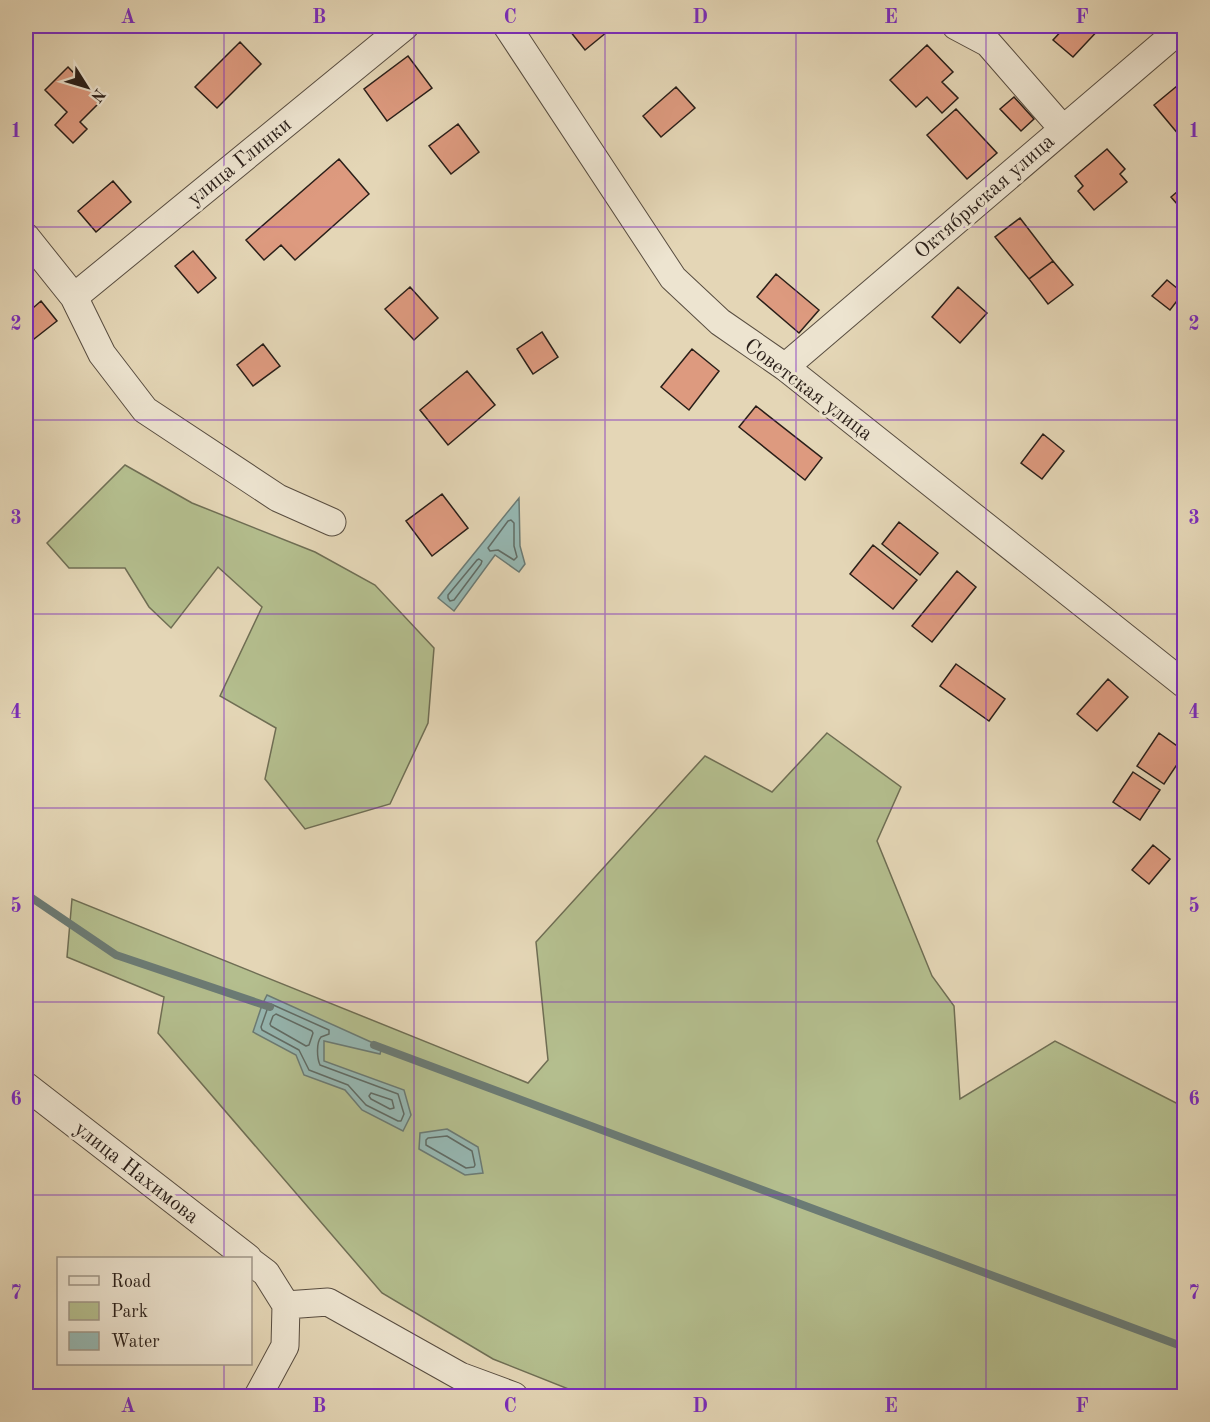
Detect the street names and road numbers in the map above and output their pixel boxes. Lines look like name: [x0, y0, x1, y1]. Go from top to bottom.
street label: улица Глинки: [184, 114, 296, 210]
street label: Октябрьская улица: [911, 131, 1059, 263]
street label: Советская улица: [740, 335, 876, 445]
street label: улица Нахимова: [70, 1118, 202, 1228]

